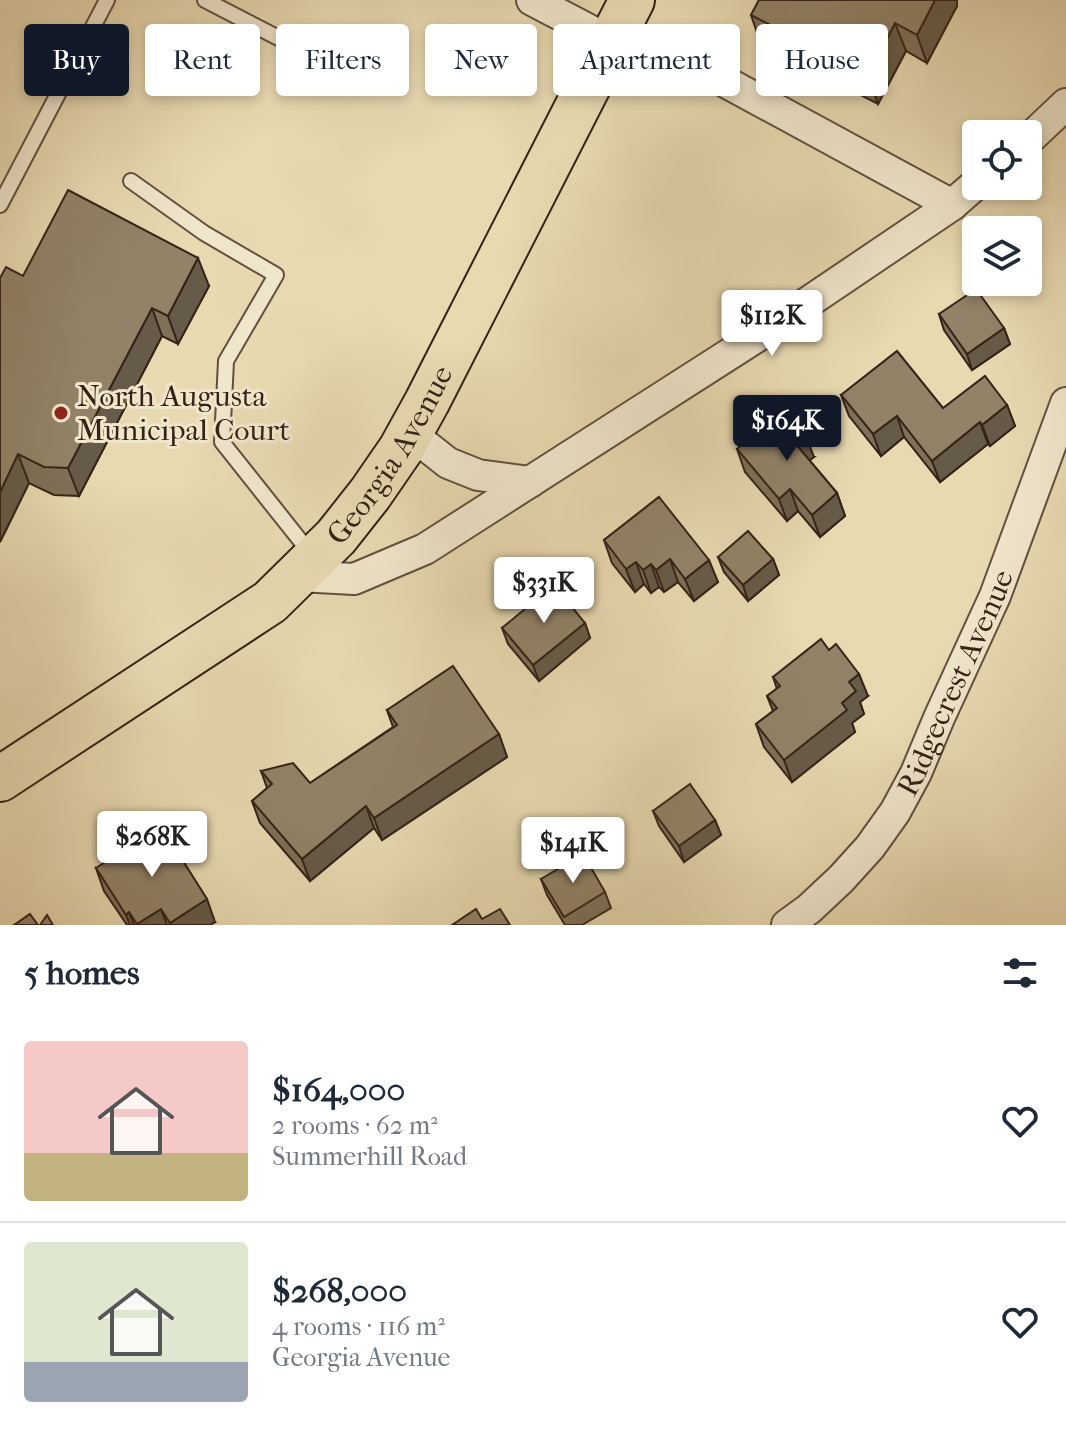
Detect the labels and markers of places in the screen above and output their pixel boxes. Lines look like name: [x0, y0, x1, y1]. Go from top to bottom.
pin: $112K: [716, 290, 828, 358]
place label: North Augusta Municipal Court: [77, 379, 290, 448]
pin: $164K: [731, 395, 843, 463]
marker: North Augusta Municipal Court: [52, 404, 70, 422]
pin: $331K: [488, 557, 600, 625]
pin: $268K: [96, 811, 208, 879]
pin: $141K: [517, 817, 629, 885]

